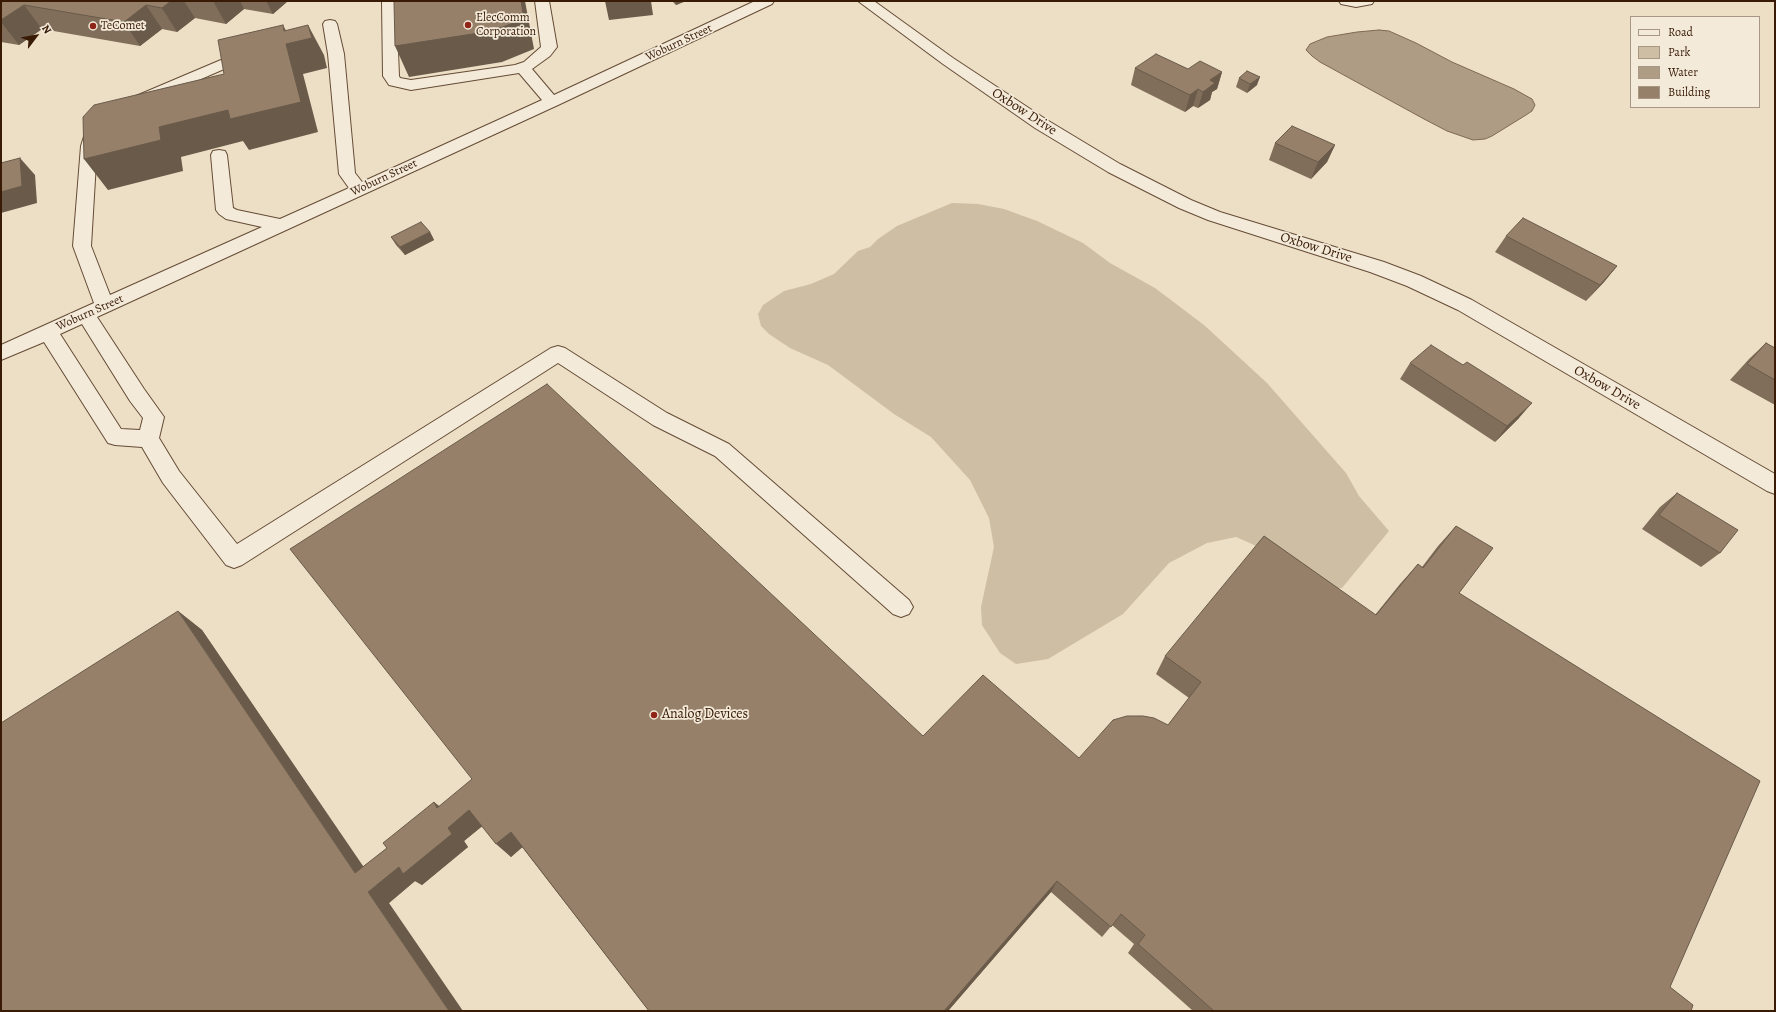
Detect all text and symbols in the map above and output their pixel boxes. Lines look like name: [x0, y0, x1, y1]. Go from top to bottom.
place label: ElecComm Corporation: [476, 11, 536, 39]
north arrow: [16, 16, 56, 56]
legend: [1630, 16, 1760, 108]
place label: TeComet: [101, 19, 145, 33]
marker: ElecComm Corporation: [463, 20, 473, 30]
marker: TeComet: [88, 21, 98, 31]
street label: Woburn Street: [643, 21, 715, 65]
text: N: [38, 22, 55, 37]
text: Road: [1668, 24, 1693, 40]
text: Park: [1668, 44, 1691, 60]
text: Water: [1668, 64, 1698, 80]
text: Building: [1668, 84, 1710, 100]
street label: Oxbow Drive: [988, 85, 1060, 139]
street label: Woburn Street: [348, 156, 420, 200]
street label: Oxbow Drive: [1278, 229, 1354, 267]
street label: Woburn Street: [54, 292, 126, 334]
street label: Oxbow Drive: [1571, 362, 1643, 414]
place label: Analog Devices: [662, 707, 748, 723]
marker: Analog Devices: [649, 710, 659, 720]

